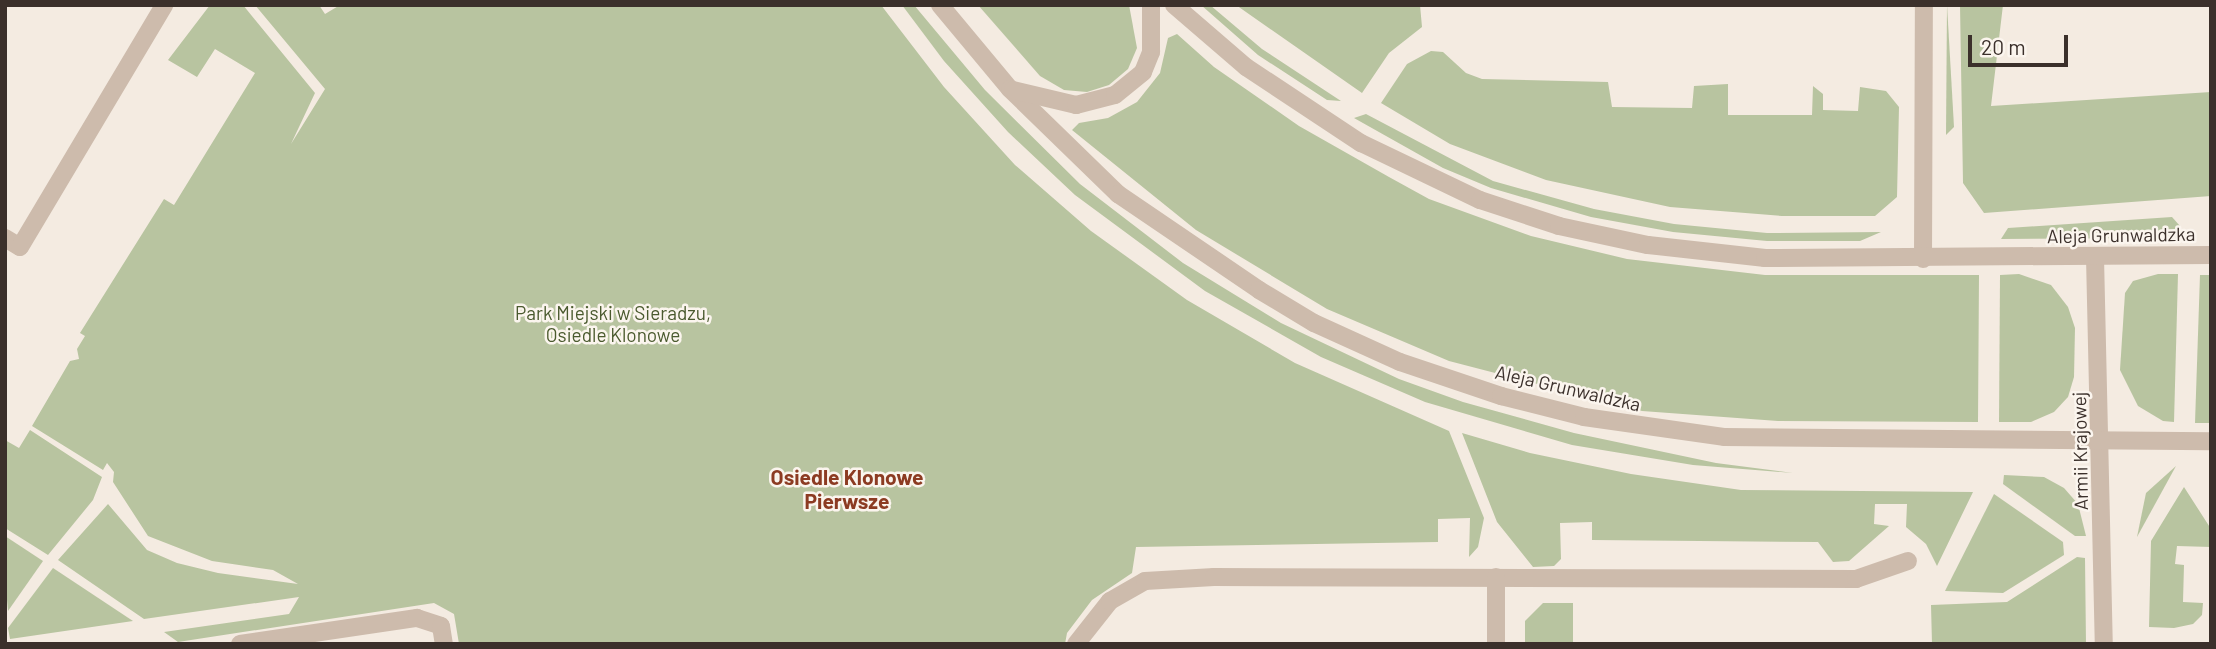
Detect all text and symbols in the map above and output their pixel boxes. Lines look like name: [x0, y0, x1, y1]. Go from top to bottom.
scale bar: [1971, 21, 2071, 65]
text: 20 m: [1981, 34, 2026, 59]
street label: Aleja Grunwaldzka: [2047, 222, 2195, 248]
park label: Park Miejski w Sieradzu, Osiedle Klonowe: [515, 302, 711, 346]
street label: Aleja Grunwaldzka: [1493, 360, 1643, 416]
street label: Armii Krajowej: [2068, 391, 2092, 511]
district label: Osiedle Klonowe Pierwsze: [771, 464, 923, 514]

